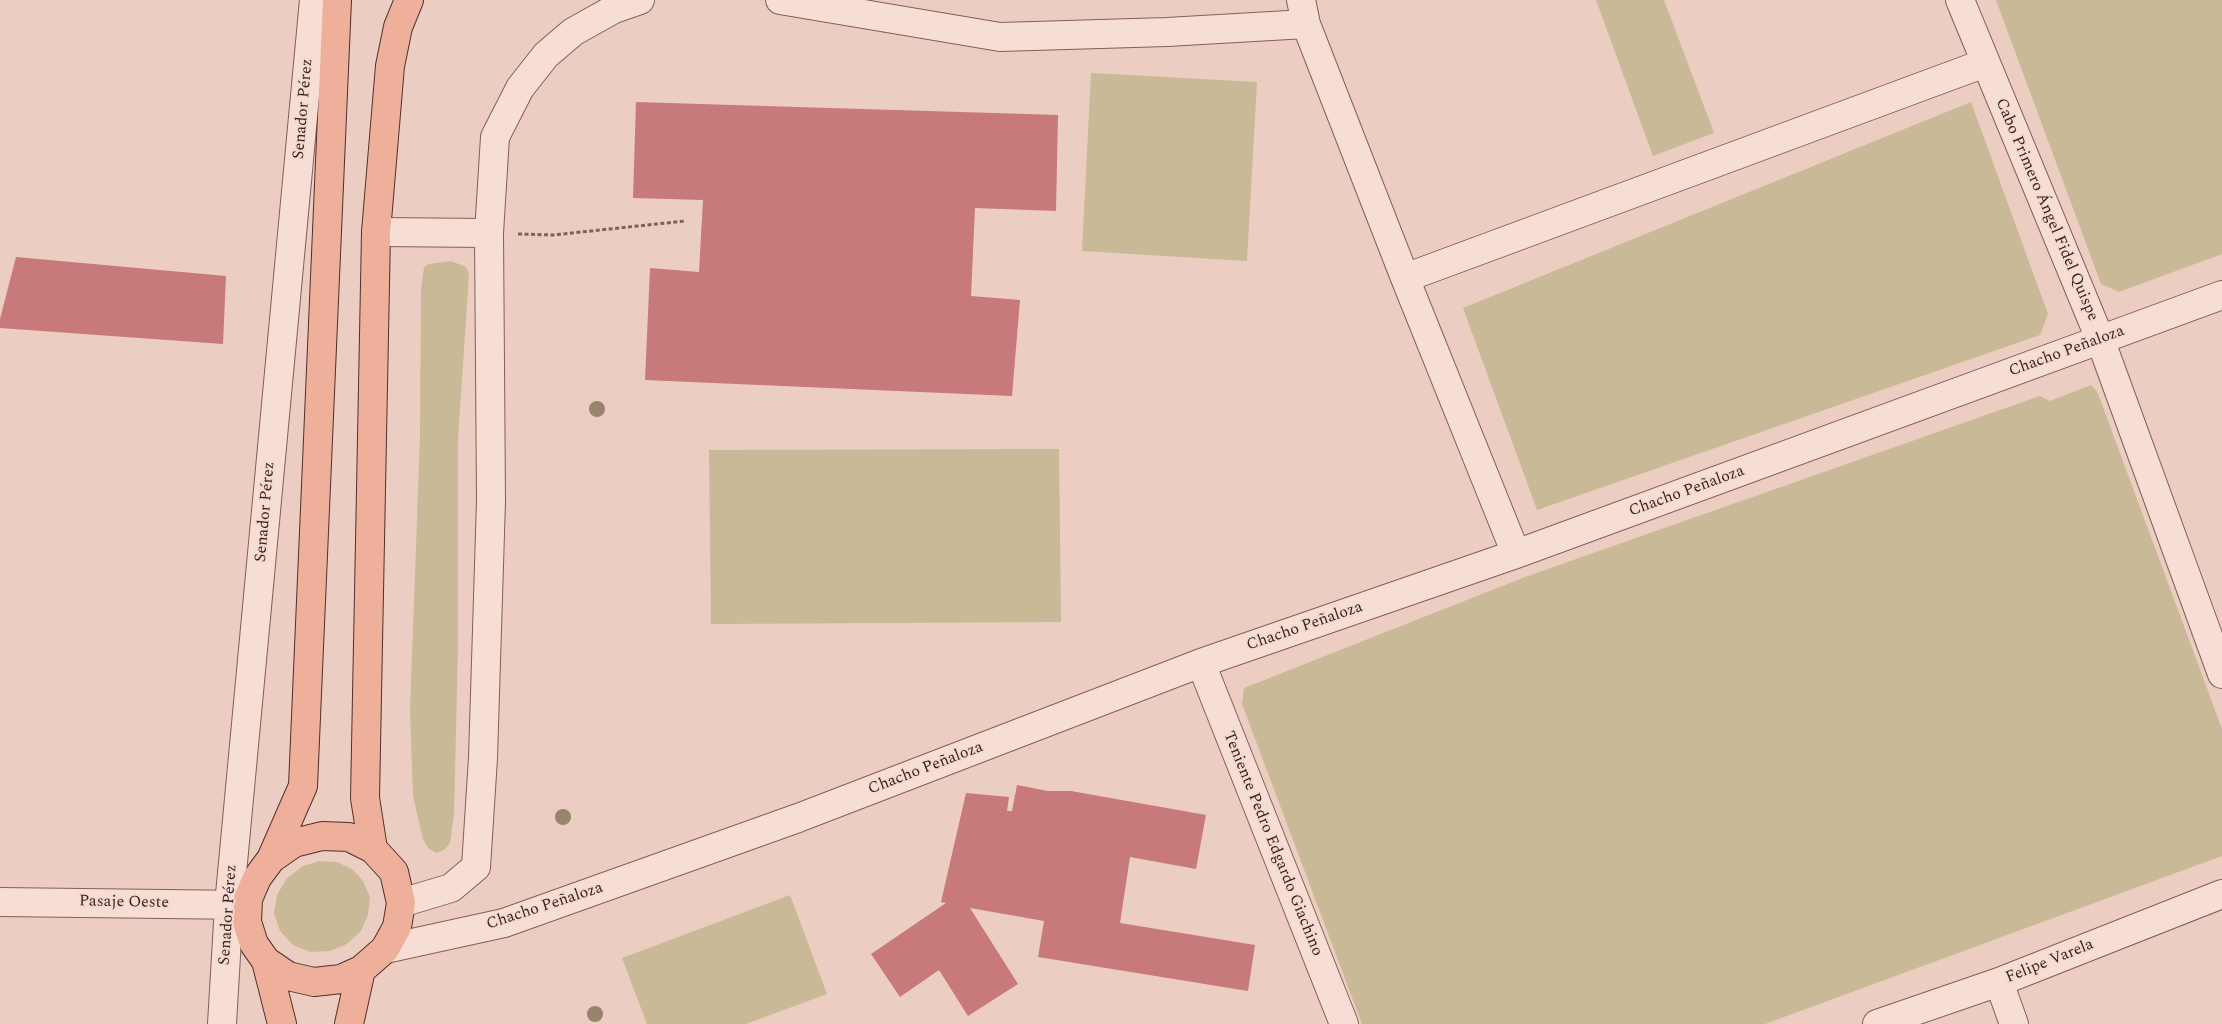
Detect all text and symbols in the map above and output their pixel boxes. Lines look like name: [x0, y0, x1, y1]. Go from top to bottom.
street label: Senador Pérez: [290, 58, 318, 160]
street label: Cabo Primero Ángel Fidel Quispe: [1990, 96, 2102, 324]
street label: Chacho Peñaloza: [2007, 322, 2127, 382]
street label: Senador Pérez: [252, 461, 280, 563]
street label: Chacho Peñaloza: [1627, 462, 1747, 522]
street label: Chacho Peñaloza: [1244, 598, 1366, 656]
street label: Teniente Pedro Edgardo Giachino: [1218, 729, 1326, 959]
street label: Chacho Peñaloza: [866, 738, 986, 800]
street label: Senador Pérez: [216, 864, 242, 966]
street label: Chacho Peñaloza: [484, 879, 606, 935]
street label: Pasaje Oeste: [79, 893, 169, 913]
street label: Felipe Varela: [2003, 936, 2097, 988]

